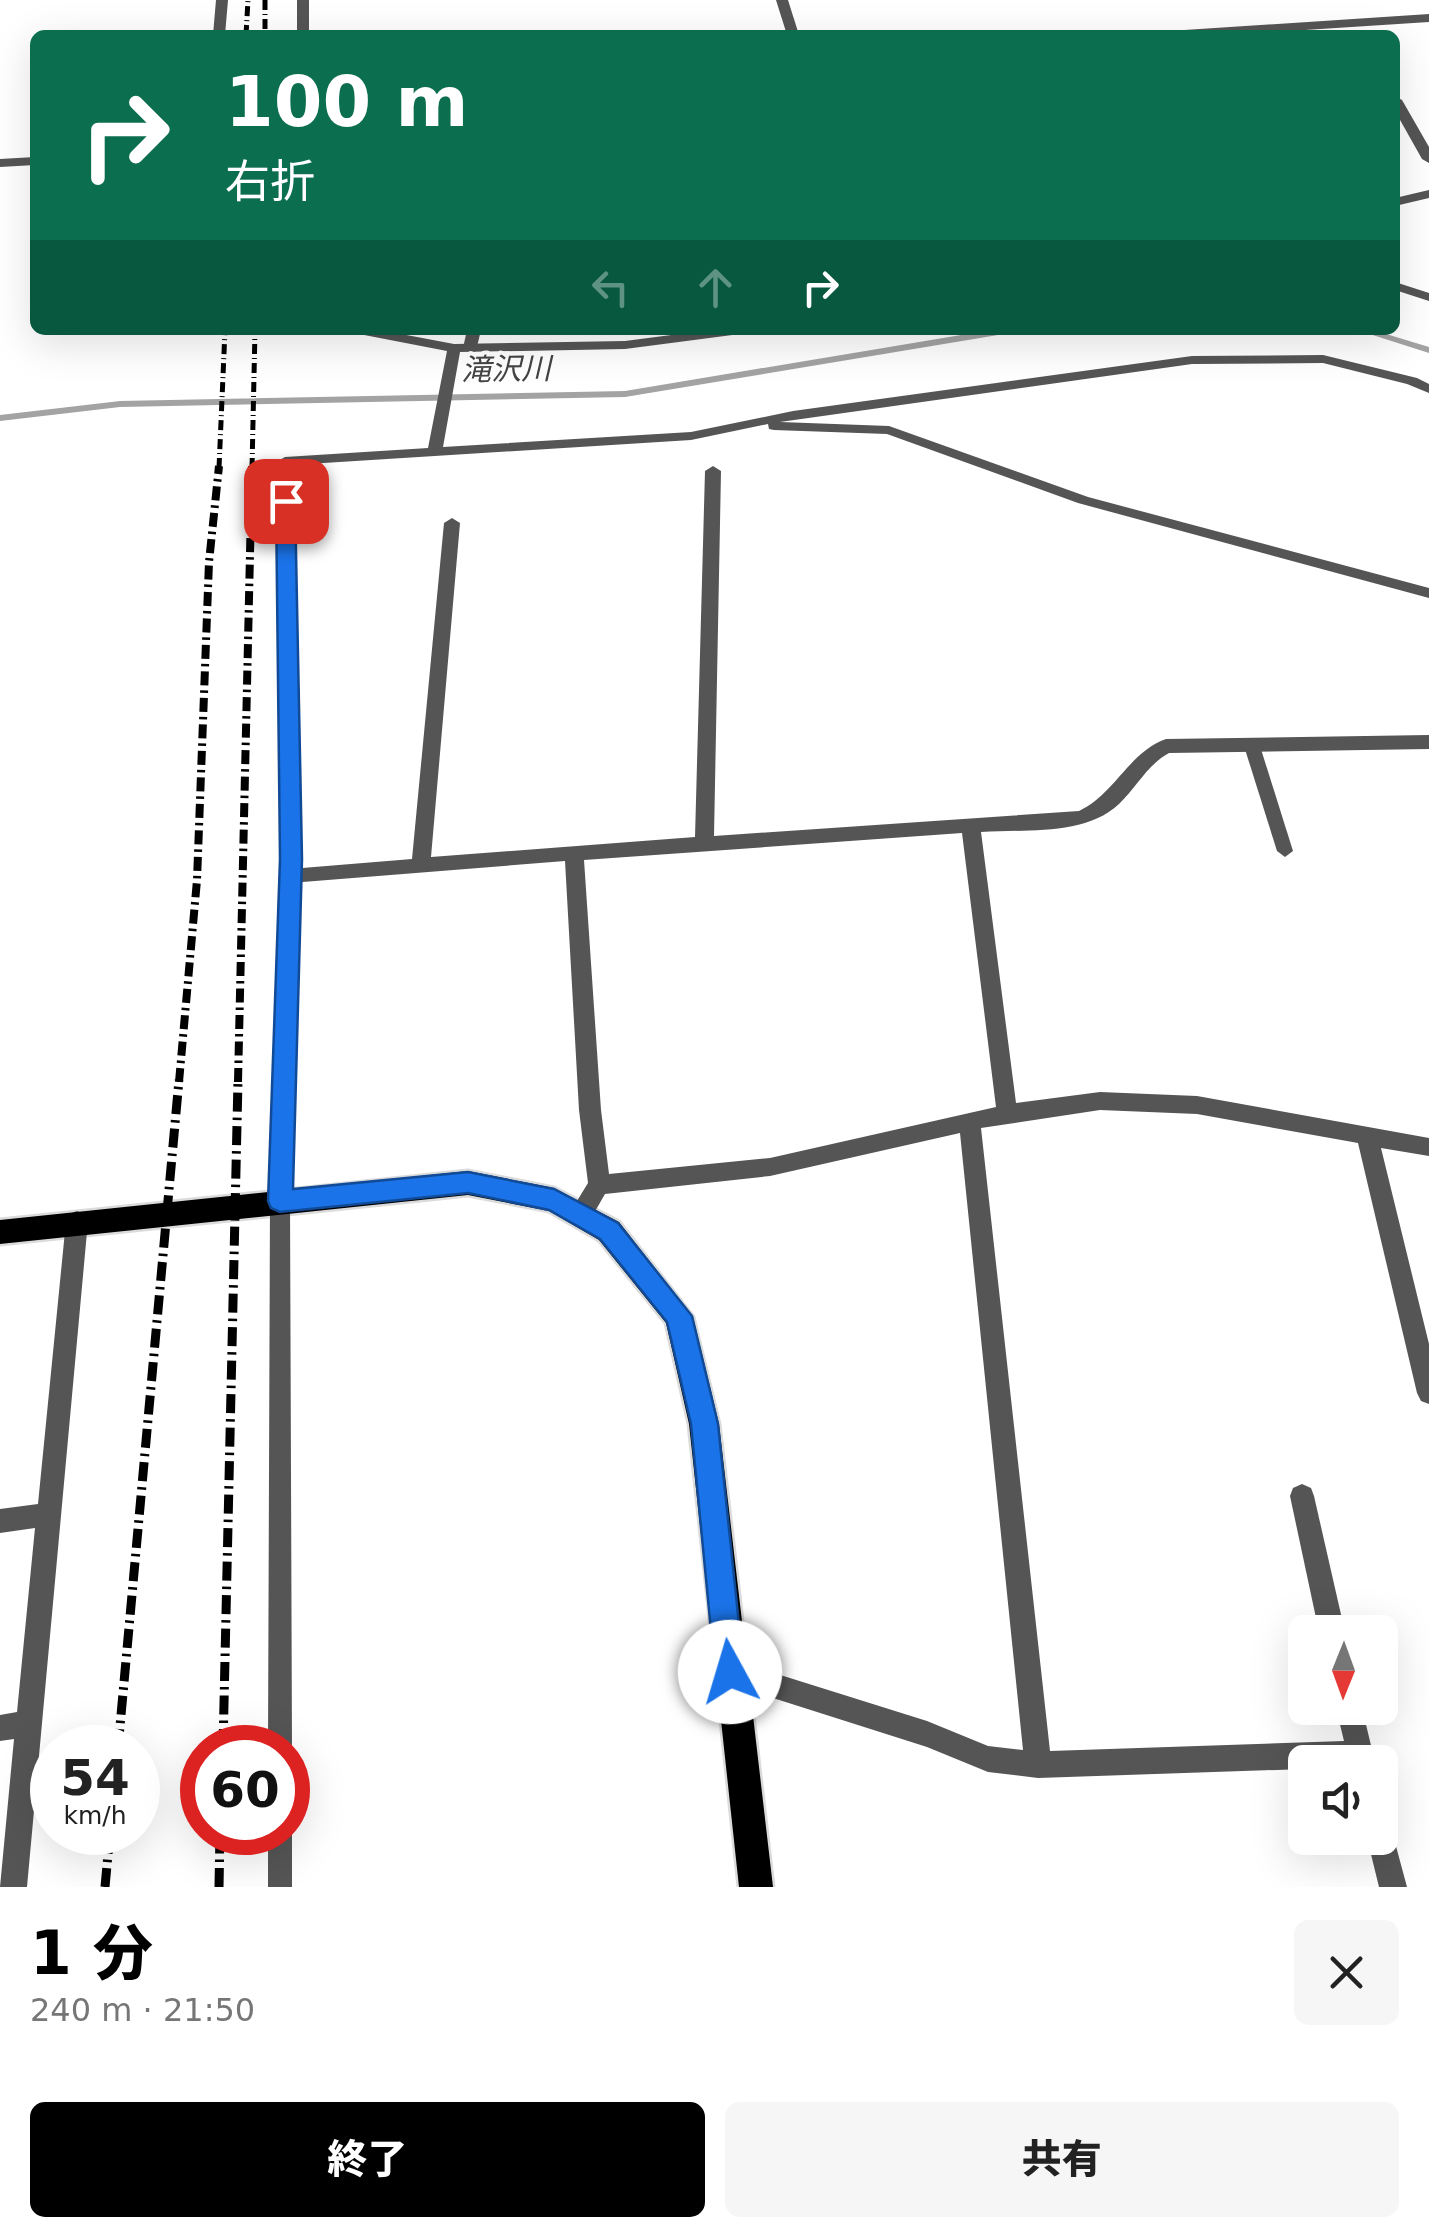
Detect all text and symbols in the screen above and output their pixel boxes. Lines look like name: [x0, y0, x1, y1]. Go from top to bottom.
text: 100 m: [225, 61, 468, 143]
icon: right: [60, 70, 190, 200]
text: 右折: [225, 155, 315, 208]
icon: left: [583, 260, 638, 315]
icon: ahead: [688, 260, 743, 315]
icon: right: [793, 260, 848, 315]
water label: 滝沢川: [461, 351, 554, 387]
pin: [244, 459, 329, 544]
icon: arrive: [259, 474, 314, 529]
north arrow: [1288, 1615, 1398, 1725]
map controls: [1288, 1615, 1398, 1855]
position arrow: [678, 1620, 782, 1724]
speed limit sign: 60: [180, 1725, 310, 1855]
button: sound: [1288, 1745, 1398, 1855]
text: 54: [60, 1749, 130, 1807]
text: km/h: [63, 1801, 127, 1830]
text: 1 分: [30, 1918, 153, 1988]
button: close: [1294, 1920, 1399, 2025]
text: 240 m · 21:50: [30, 1991, 255, 2029]
button: 終了: [30, 2102, 705, 2217]
button: 共有: [725, 2102, 1399, 2217]

